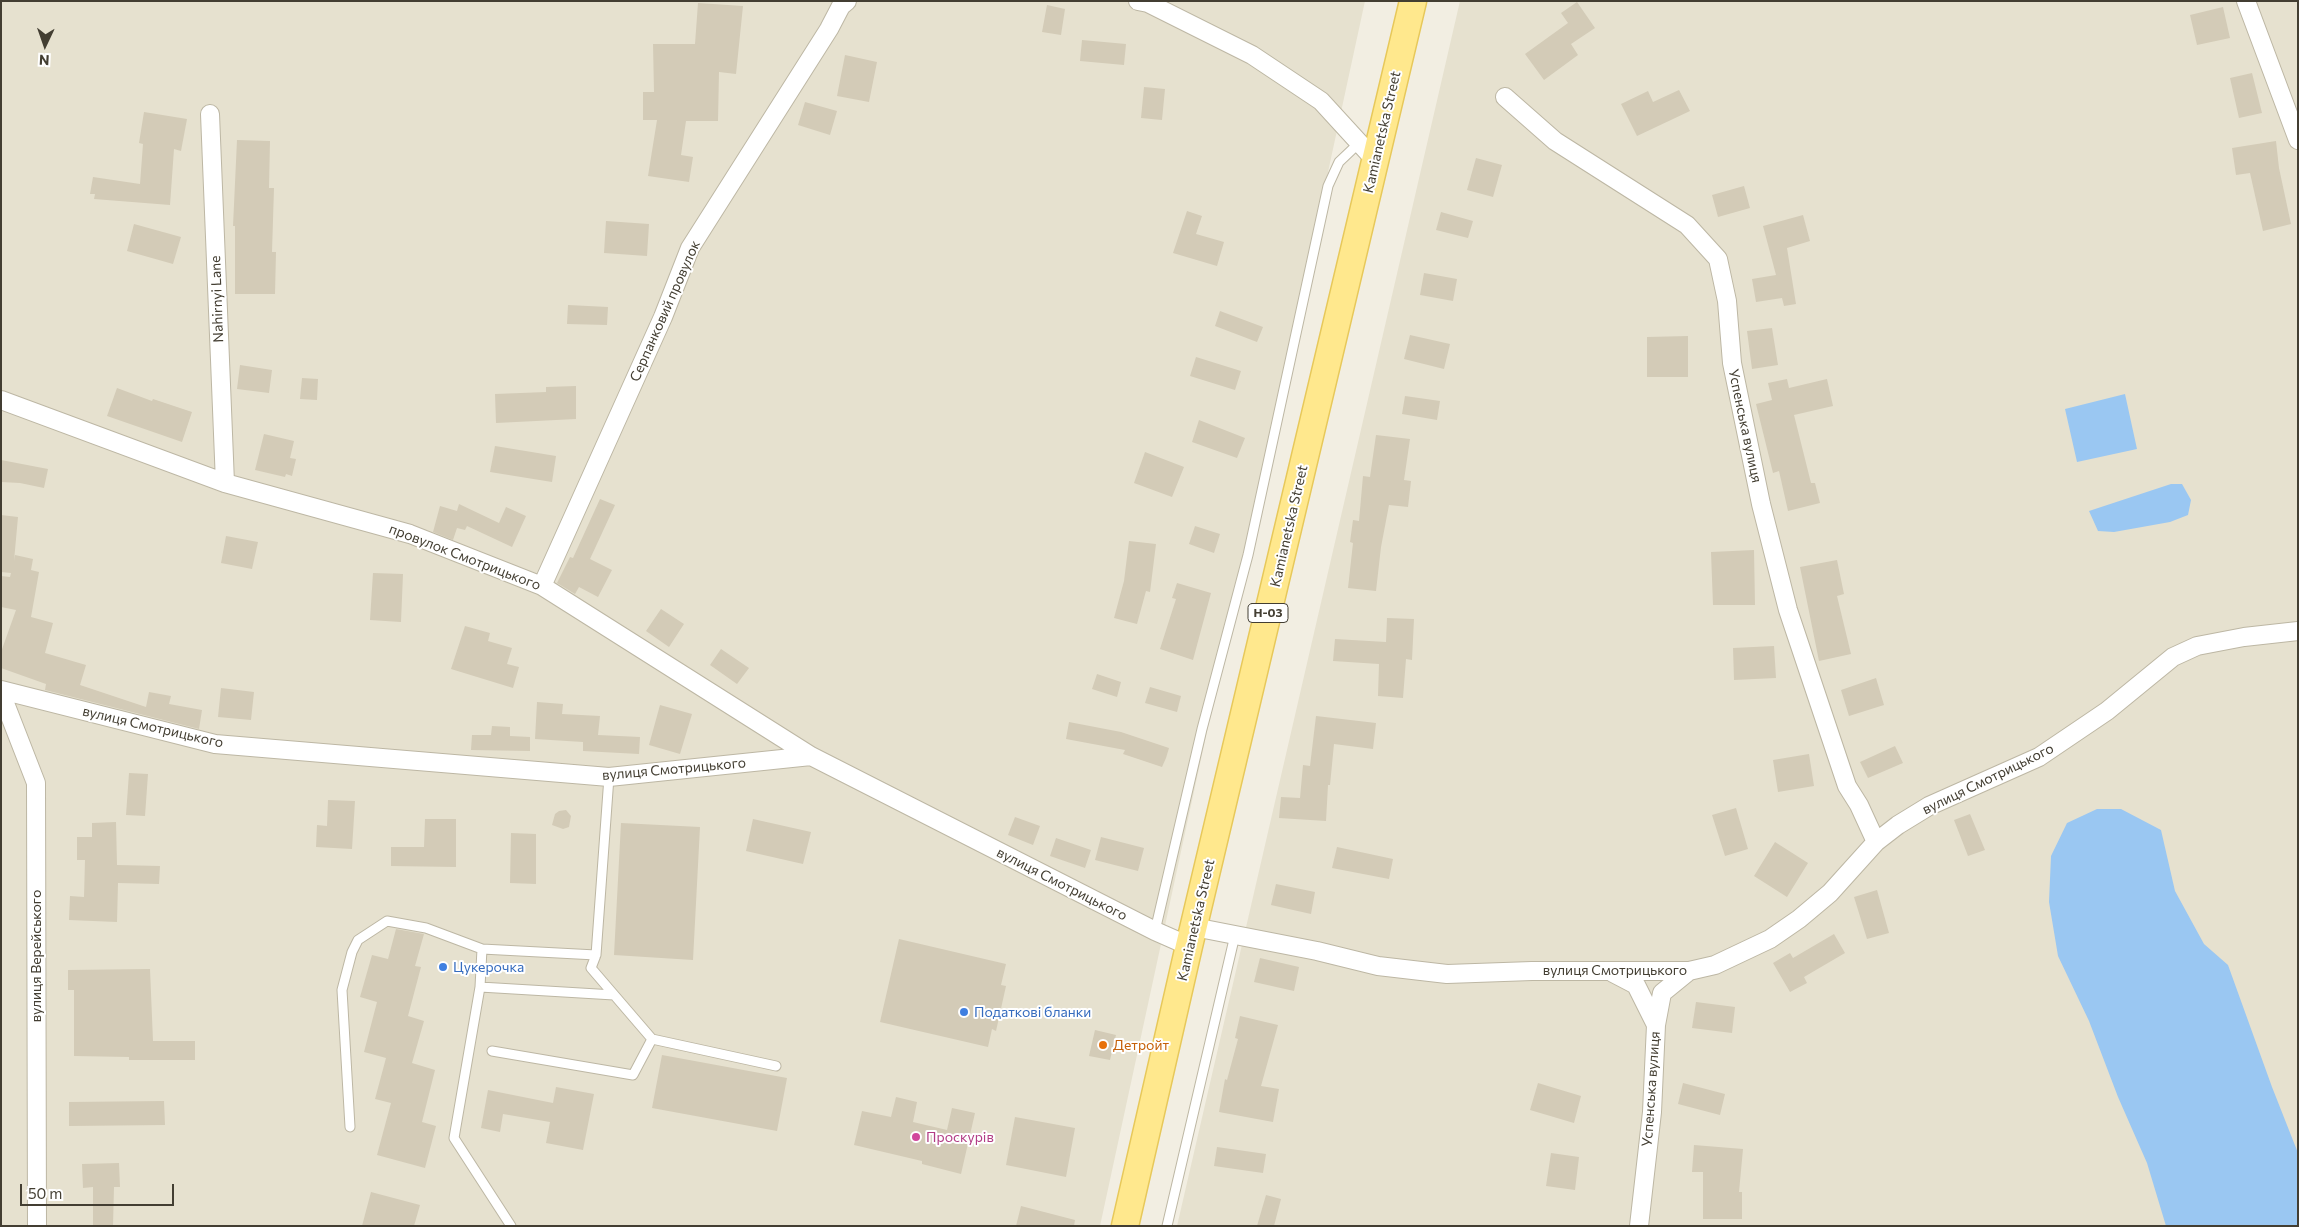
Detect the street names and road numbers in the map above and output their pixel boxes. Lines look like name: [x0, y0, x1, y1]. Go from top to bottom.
street label: Kamianetska Street: [1360, 69, 1404, 195]
street label: Серпанковий провулок: [626, 238, 704, 384]
street label: Nahirnyi Lane: [207, 255, 227, 343]
street label: Успенська вулиця: [1725, 368, 1765, 484]
street label: Kamianetska Street: [1267, 463, 1311, 589]
street label: провулок Смотрицького: [387, 520, 543, 594]
road number: Н-03: [1248, 604, 1288, 622]
street label: вулиця Смотрицького: [81, 703, 225, 751]
street label: вулиця Смотрицького: [1919, 740, 2057, 818]
street label: вулиця Смотрицького: [601, 754, 747, 784]
street label: вулиця Смотрицького: [994, 844, 1130, 924]
street label: Kamianetska Street: [1174, 857, 1218, 983]
street label: вулиця Верейського: [28, 890, 44, 1022]
street label: вулиця Смотрицького: [1543, 962, 1687, 978]
street label: Успенська вулиця: [1639, 1031, 1663, 1147]

